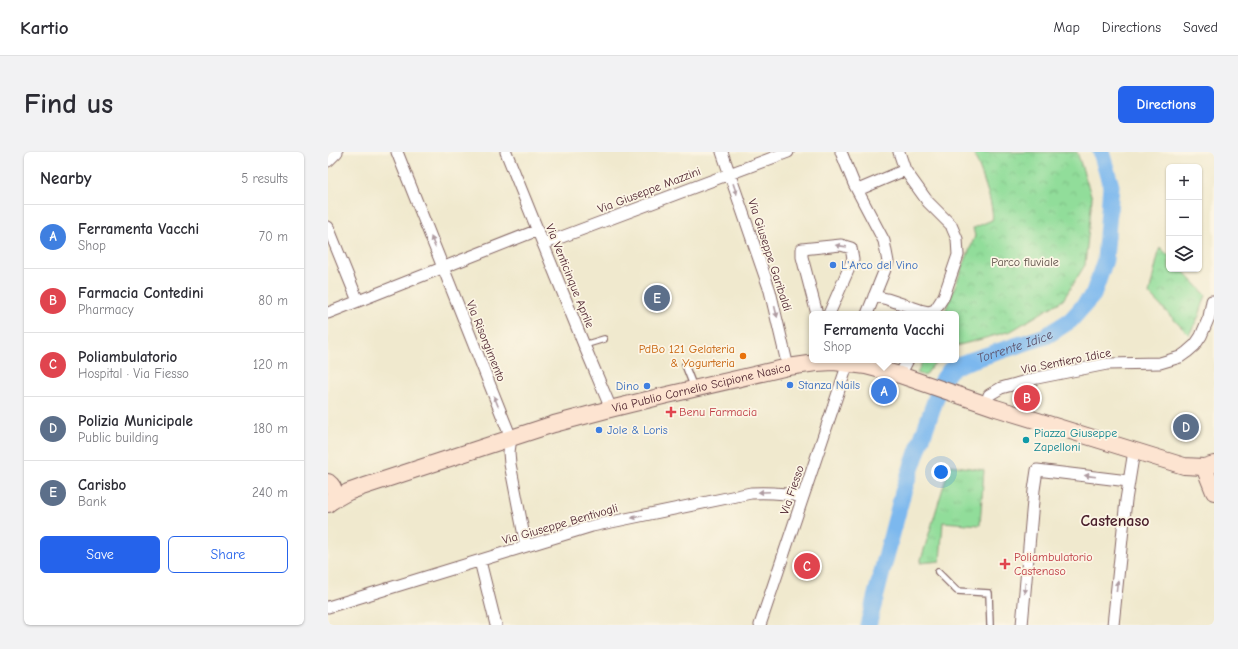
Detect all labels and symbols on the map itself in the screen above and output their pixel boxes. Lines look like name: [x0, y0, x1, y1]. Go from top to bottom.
street label: Via Giuseppe Mazzini: [595, 164, 703, 216]
one-way arrow: [732, 183, 738, 195]
street label: Via Giuseppe Garibaldi: [745, 197, 795, 313]
street label: Via Venticinque Aprile: [543, 222, 597, 330]
one-way arrow: [429, 235, 435, 247]
one-way arrow: [835, 243, 848, 249]
park label: Parco fluviale: [991, 255, 1059, 269]
place label: L'Arco del Vino: [841, 258, 918, 272]
marker: L'Arco del Vino: [828, 260, 838, 270]
pin: E: [644, 283, 670, 313]
street label: Via Risorgimento: [463, 298, 509, 384]
one-way arrow: [773, 306, 779, 318]
water label: Torrente Idice: [975, 326, 1056, 366]
place label: PdBo 121 Gelateria & Yogurteria: [639, 342, 735, 370]
street label: Via Sentiero Idice: [1020, 345, 1112, 377]
marker: PdBo 121 Gelateria & Yogurteria: [738, 351, 748, 361]
street label: Via Publio Cornelio Scipione Nasica: [611, 360, 792, 415]
pin: A: [871, 376, 897, 406]
place label: Stanza Nails: [798, 378, 860, 392]
place label: Dino: [616, 379, 639, 393]
marker: Stanza Nails: [785, 380, 795, 390]
marker: Dino: [642, 381, 652, 391]
pin: B: [1014, 383, 1040, 413]
one-way arrow: [493, 395, 499, 407]
place label: Benu Farmacia: [679, 405, 757, 419]
marker: Benu Farmacia: [666, 407, 676, 417]
pin: D: [1173, 412, 1199, 442]
place label: Jole & Loris: [607, 423, 668, 437]
marker: Jole & Loris: [594, 425, 604, 435]
place label: Piazza Giuseppe Zapelloni: [1034, 426, 1117, 454]
marker: Piazza Giuseppe Zapelloni: [1021, 435, 1031, 445]
your location: [931, 462, 951, 482]
street label: Via Fiesso: [777, 463, 807, 517]
one-way arrow: [1084, 472, 1096, 479]
one-way arrow: [757, 489, 770, 495]
street label: Via Giuseppe Bentivogli: [501, 501, 619, 547]
district label: Castenaso: [1080, 512, 1150, 530]
one-way arrow: [631, 514, 643, 520]
place label: Poliambulatorio Castenaso: [1014, 550, 1093, 578]
pin: C: [794, 551, 820, 581]
marker: Poliambulatorio Castenaso: [999, 558, 1011, 570]
one-way arrow: [1113, 580, 1120, 592]
one-way arrow: [1022, 582, 1028, 594]

